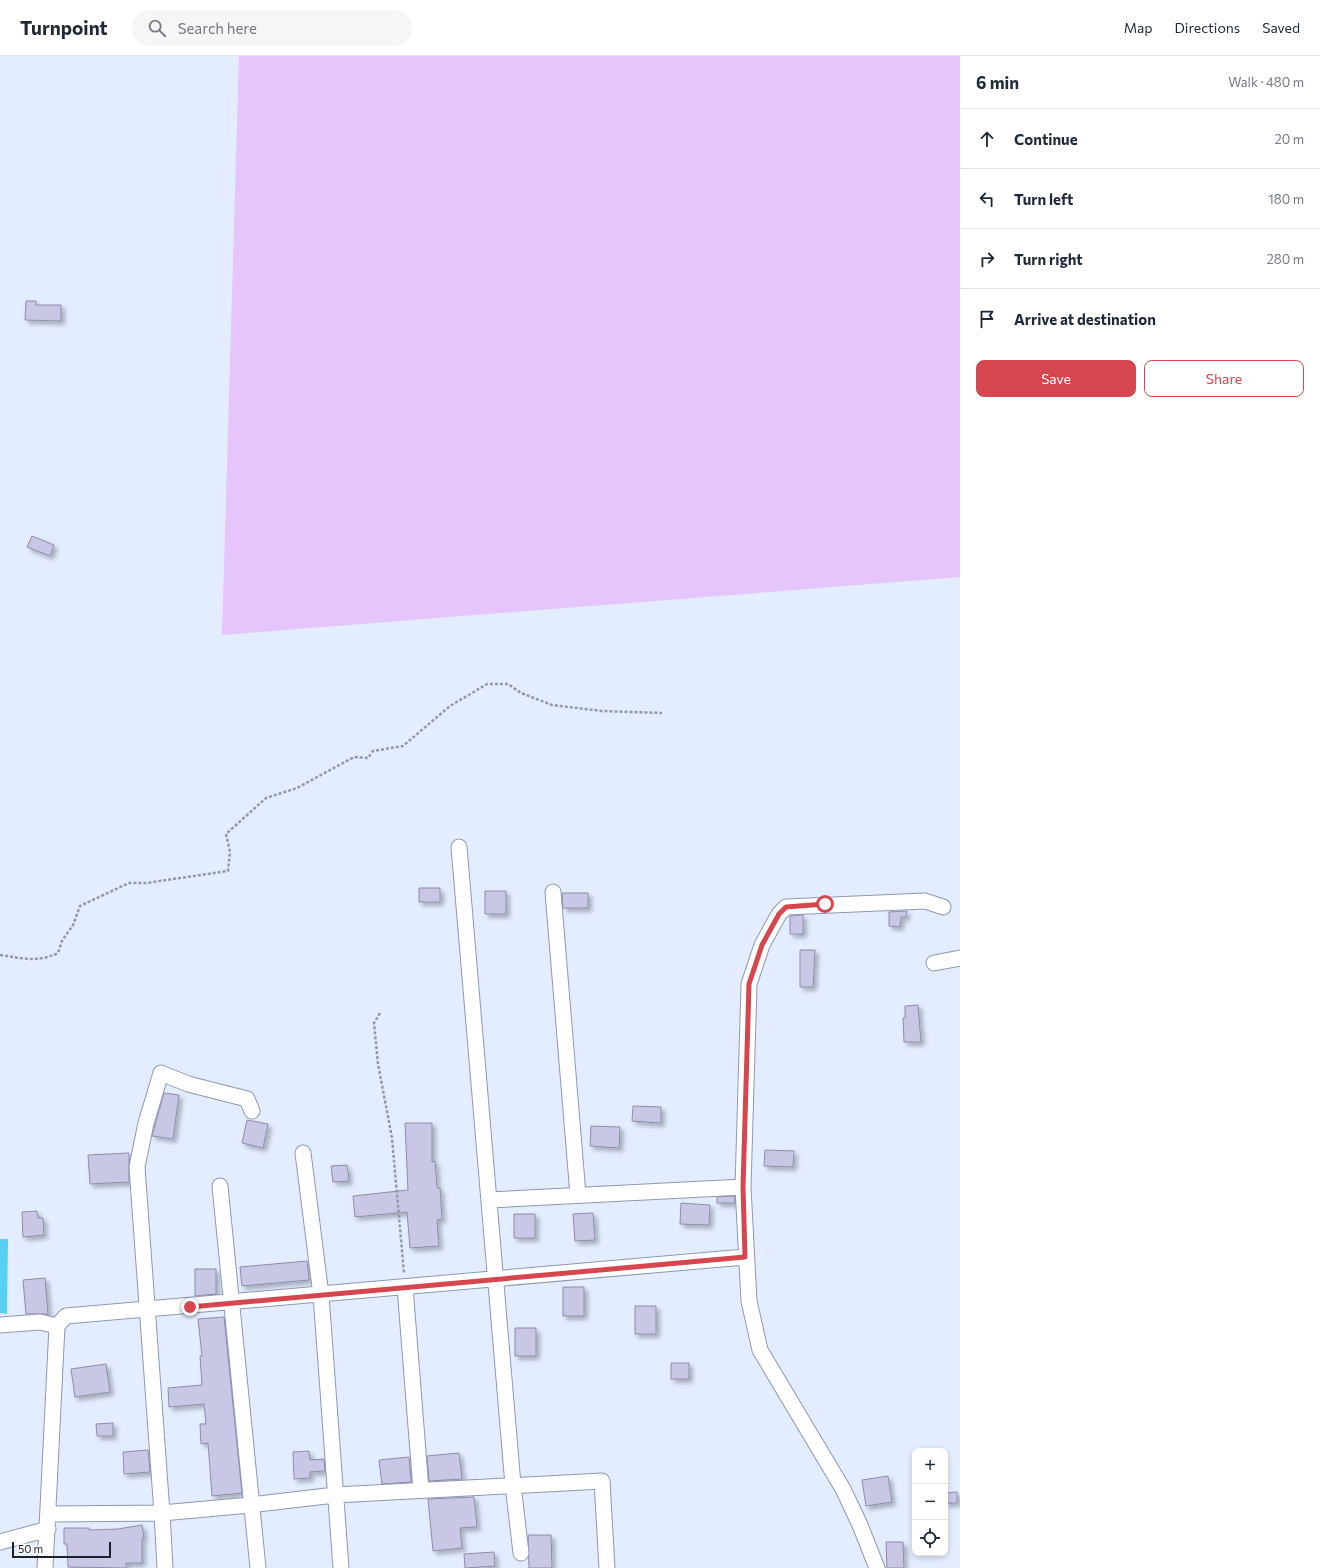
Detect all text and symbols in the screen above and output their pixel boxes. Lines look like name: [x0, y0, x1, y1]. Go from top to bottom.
search box: [132, 10, 412, 46]
text: Turnpoint: [20, 16, 108, 39]
icon: search: [146, 17, 168, 39]
text: Search here: [178, 19, 257, 37]
text: Map: [1124, 19, 1153, 36]
text: Directions: [1175, 19, 1240, 36]
text: Saved: [1262, 19, 1300, 36]
text: 6 min: [976, 72, 1019, 93]
text: Walk · 480 m: [1228, 74, 1304, 90]
icon: ahead: [976, 128, 998, 150]
text: Continue: [1014, 130, 1078, 148]
text: 20 m: [1275, 131, 1304, 147]
icon: left: [976, 188, 998, 210]
text: Turn left: [1014, 190, 1073, 208]
text: 180 m: [1268, 191, 1304, 207]
icon: right: [976, 248, 998, 270]
text: Turn right: [1014, 250, 1083, 268]
text: 280 m: [1267, 251, 1304, 267]
icon: arrive: [976, 308, 998, 330]
text: Arrive at destination: [1014, 310, 1156, 328]
button: Save: [976, 360, 1136, 397]
button: Share: [1144, 360, 1304, 397]
route start: [816, 895, 834, 913]
route end: [181, 1298, 199, 1316]
map controls: [912, 1448, 948, 1556]
button: +: [912, 1448, 948, 1484]
button: −: [912, 1484, 948, 1520]
button: locate: [912, 1520, 948, 1556]
scale bar: [12, 1540, 111, 1559]
text: 50 m: [18, 1542, 43, 1555]

